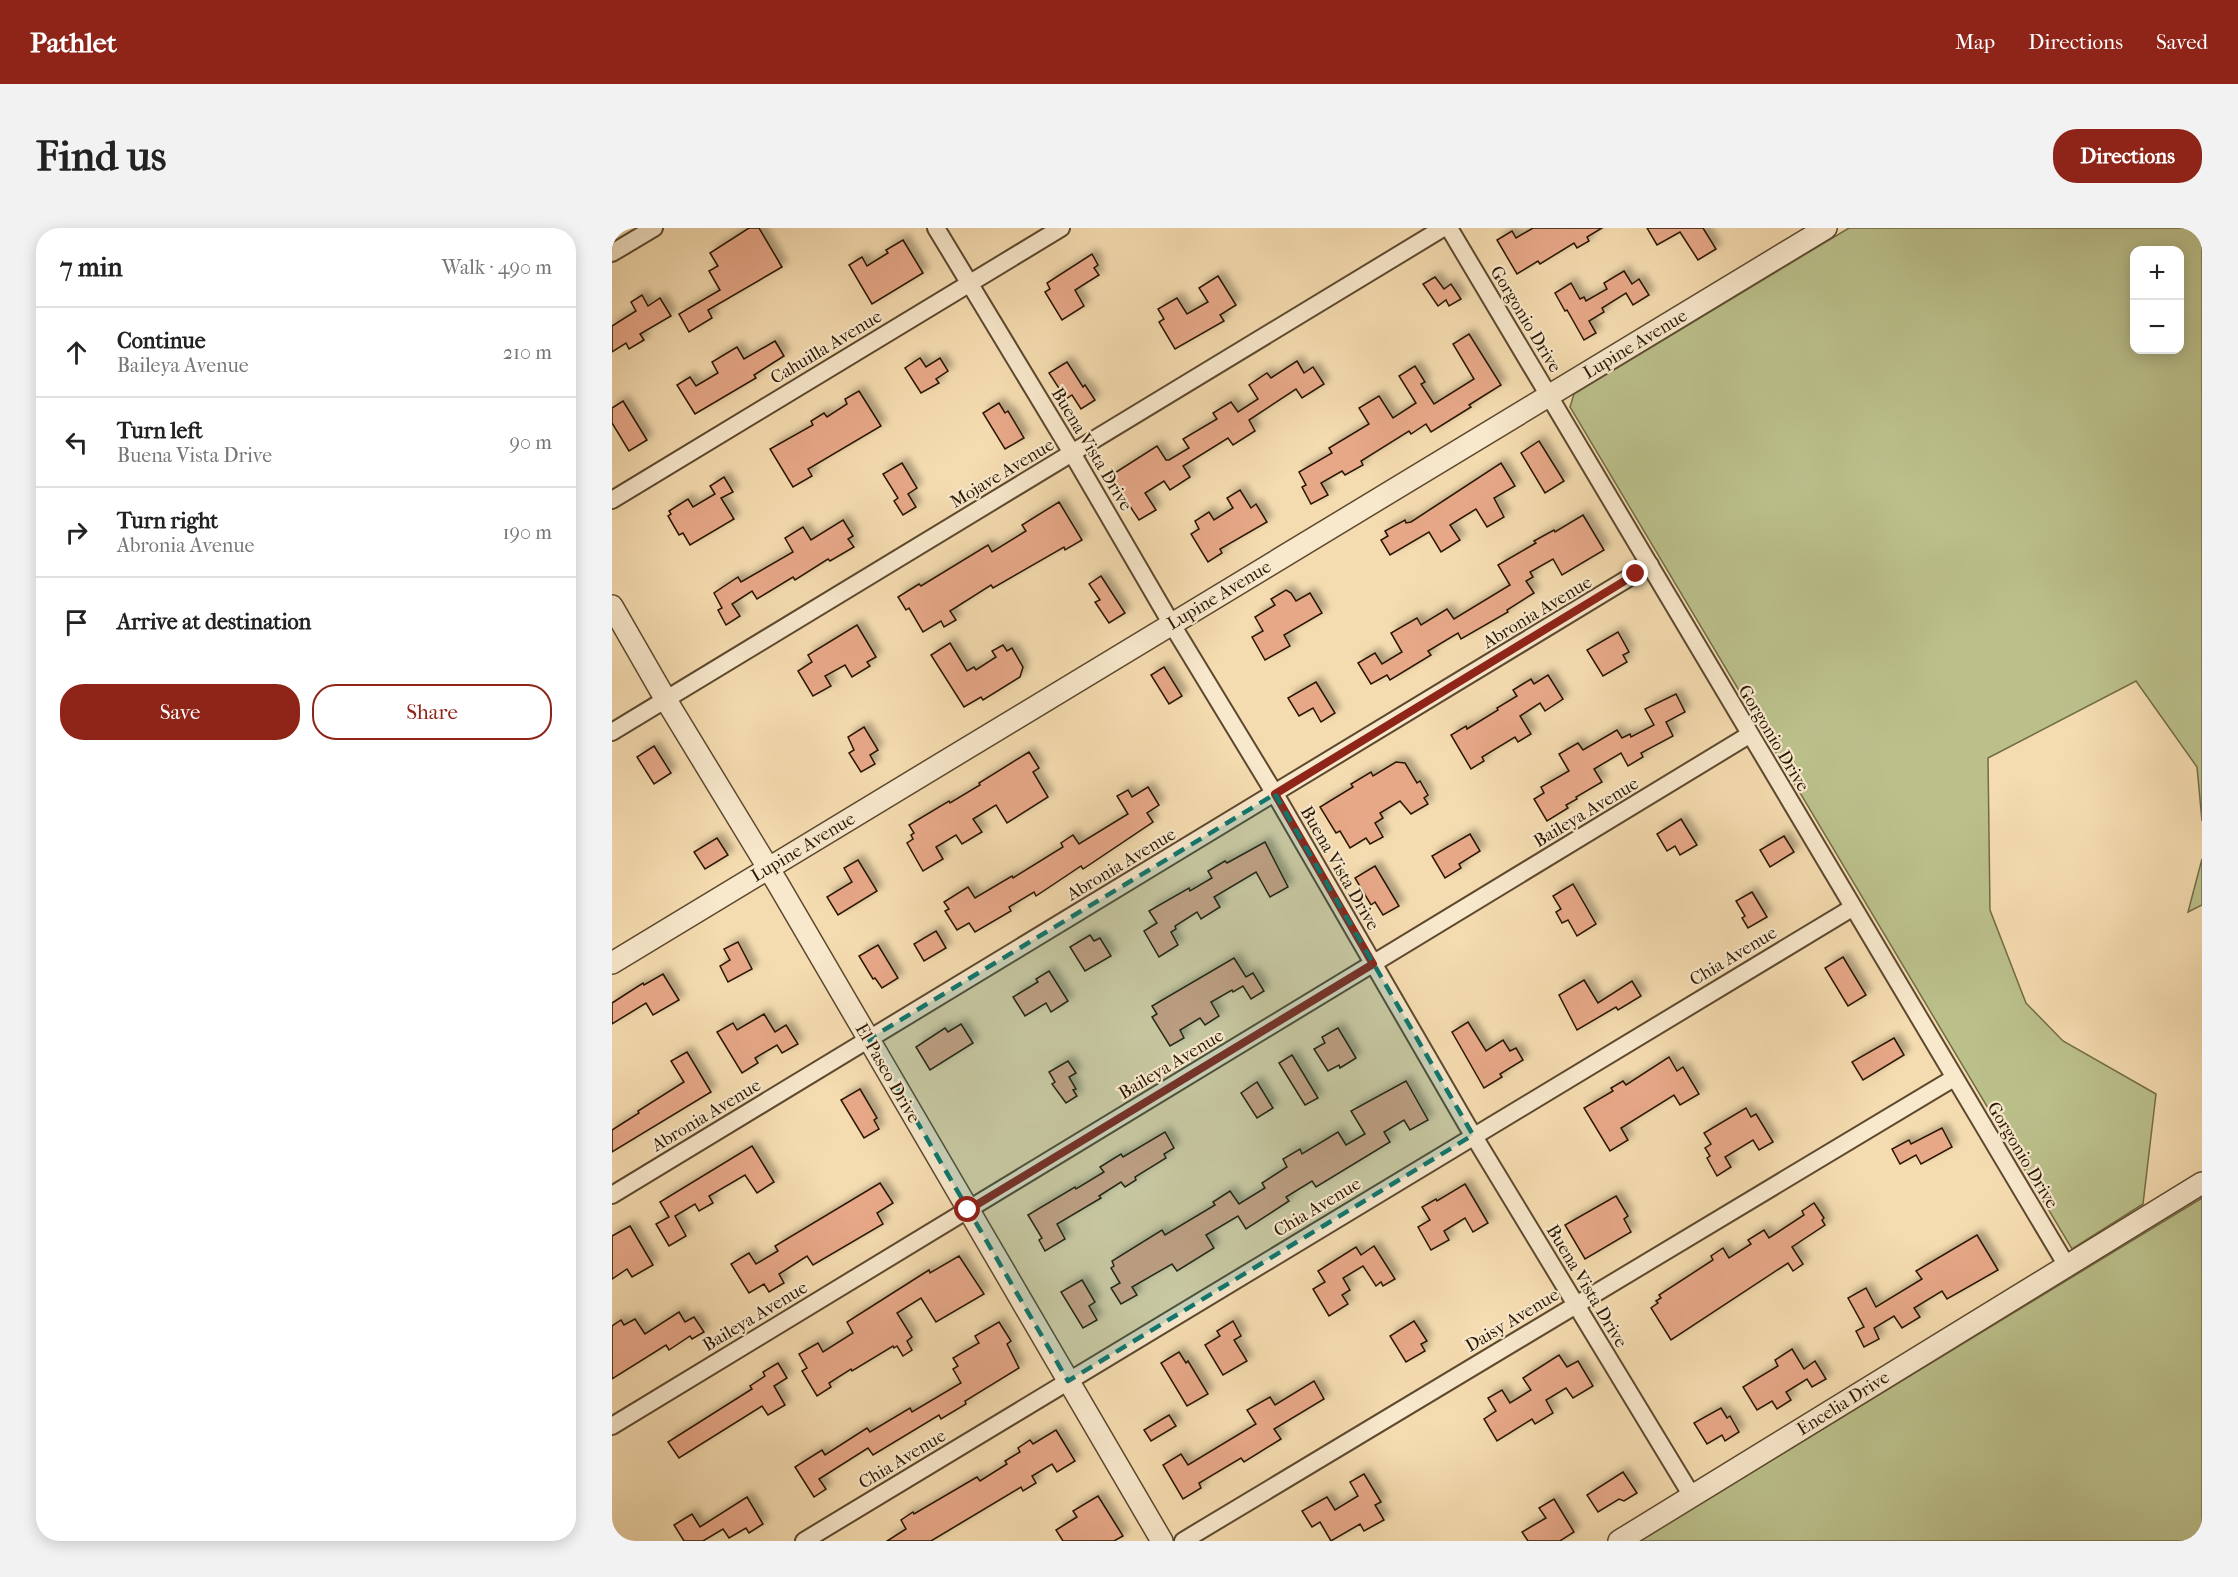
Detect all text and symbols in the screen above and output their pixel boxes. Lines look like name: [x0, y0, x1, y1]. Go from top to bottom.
text: Pathlet: [30, 26, 117, 59]
text: Map: [1955, 30, 1995, 54]
text: Directions: [2028, 30, 2123, 54]
text: Saved: [2156, 30, 2208, 54]
button: Directions: [2053, 129, 2202, 183]
text: Find us: [36, 132, 166, 181]
map controls: [2130, 246, 2184, 354]
button: +: [2130, 246, 2184, 300]
text: 7 min: [60, 252, 123, 283]
text: Walk · 490 m: [442, 256, 552, 279]
street label: Gorgonio Drive: [1486, 262, 1566, 376]
button: −: [2130, 300, 2184, 354]
street label: Lupine Avenue: [1580, 305, 1691, 384]
street label: Cahuilla Avenue: [767, 306, 886, 389]
text: Continue: [117, 328, 206, 354]
icon: ahead: [60, 336, 93, 369]
text: 210 m: [503, 341, 552, 364]
text: Baileya Avenue: [117, 354, 249, 377]
street label: Buena Vista Drive: [1047, 384, 1137, 515]
text: Turn left: [117, 418, 203, 444]
icon: left: [60, 426, 93, 459]
text: 90 m: [510, 431, 552, 454]
street label: Mojave Avenue: [947, 434, 1058, 513]
text: Buena Vista Drive: [117, 444, 272, 467]
text: Turn right: [117, 508, 218, 534]
icon: right: [60, 516, 93, 549]
text: 190 m: [502, 521, 552, 544]
text: Abronia Avenue: [117, 534, 254, 557]
street label: Lupine Avenue: [1164, 556, 1275, 635]
route end: [1622, 560, 1648, 586]
street label: Abronia Avenue: [1478, 572, 1596, 654]
icon: arrive: [60, 606, 93, 639]
text: Arrive at destination: [117, 609, 311, 635]
street label: Gorgonio Drive: [1734, 681, 1814, 795]
button: Save: [60, 684, 300, 740]
button: Share: [312, 684, 552, 740]
street label: Baileya Avenue: [1530, 773, 1643, 852]
street label: Buena Vista Drive: [1296, 803, 1384, 934]
street label: Lupine Avenue: [748, 808, 859, 887]
street label: Abronia Avenue: [1062, 824, 1180, 906]
street label: Chia Avenue: [1686, 922, 1781, 991]
street label: El Paseo Drive: [851, 1020, 925, 1127]
street label: Baileya Avenue: [1115, 1025, 1228, 1104]
street label: Abronia Avenue: [647, 1075, 765, 1157]
street label: Gorgonio Drive: [1983, 1098, 2063, 1212]
street label: Chia Avenue: [1270, 1173, 1365, 1242]
route start: [954, 1196, 980, 1222]
street label: Buena Vista Drive: [1542, 1221, 1632, 1352]
street label: Baileya Avenue: [699, 1277, 812, 1356]
street label: Daisy Avenue: [1462, 1284, 1563, 1357]
street label: Encelia Drive: [1793, 1367, 1893, 1440]
street label: Chia Avenue: [855, 1425, 950, 1494]

